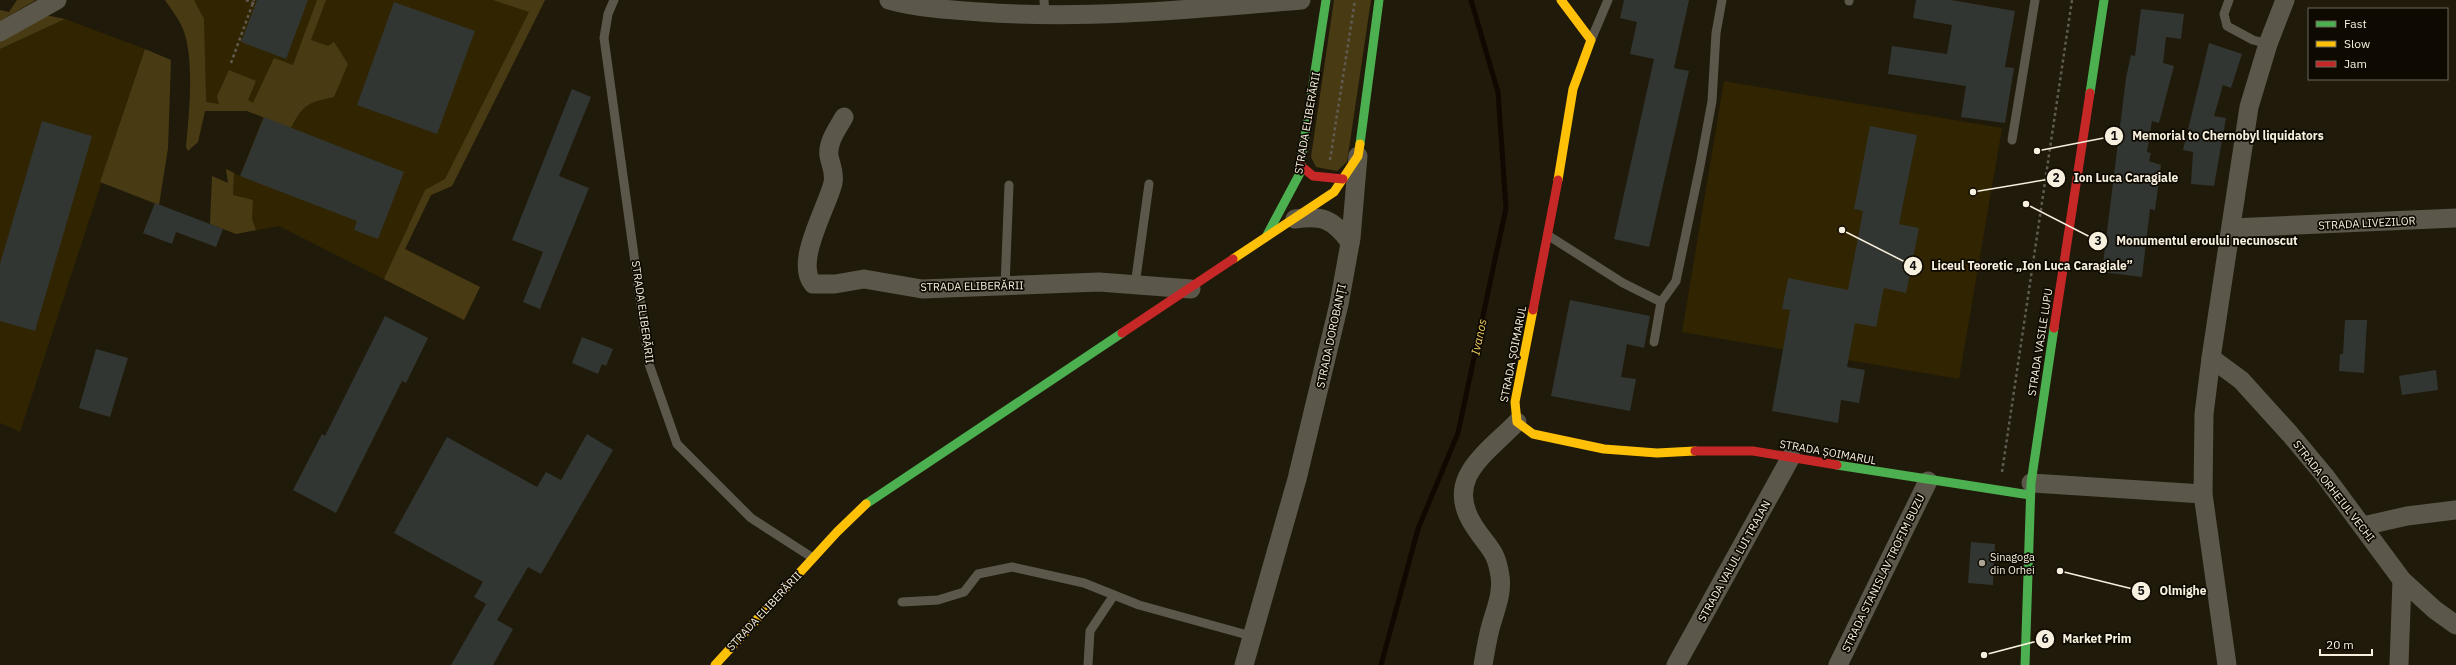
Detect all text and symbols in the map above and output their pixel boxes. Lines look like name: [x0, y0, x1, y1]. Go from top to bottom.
legend: [2308, 8, 2448, 80]
text: Fast: [2344, 16, 2367, 31]
text: Slow: [2344, 36, 2370, 51]
text: Jam: [2344, 56, 2367, 71]
street label: STRADA ELIBERĂRII: [1291, 71, 1323, 175]
callout: Memorial to Chernobyl liquidators: [2104, 124, 2332, 148]
text: 1: [2110, 128, 2118, 143]
text: Memorial to Chernobyl liquidators: [2132, 128, 2324, 143]
callout: Ion Luca Caragiale: [2046, 166, 2186, 190]
text: 2: [2052, 170, 2060, 185]
text: Ion Luca Caragiale: [2074, 170, 2179, 185]
street label: STRADA LIVEZILOR: [2318, 213, 2416, 233]
callout: Monumentul eroului necunoscut: [2088, 229, 2306, 253]
text: 3: [2094, 233, 2102, 248]
text: Monumentul eroului necunoscut: [2116, 233, 2298, 248]
callout: Liceul Teoretic „Ion Luca Caragiale”: [1903, 254, 2141, 278]
text: 4: [1909, 258, 1917, 273]
text: Liceul Teoretic „Ion Luca Caragiale”: [1931, 258, 2133, 273]
street label: STRADA ELIBERĂRII: [629, 260, 657, 364]
street label: STRADA ELIBERĂRII: [920, 278, 1024, 294]
street label: STRADA DOROBANȚI: [1313, 283, 1349, 389]
street label: STRADA VASILE LUPU: [2025, 287, 2055, 397]
street label: STRADA ȘOIMARUL: [1497, 304, 1529, 403]
water label: Ivanos: [1467, 317, 1490, 356]
street label: STRADA ȘOIMARUL: [1779, 437, 1878, 467]
street label: STRADA ORHEIUL VECHI: [2290, 438, 2378, 544]
street label: STRADA STANISLAV TROFIM BUZU: [1839, 492, 1927, 654]
street label: STRADA VALUL LUI TRAIAN: [1695, 498, 1773, 624]
place label: Sinagoga din Orhei: [1990, 550, 2035, 577]
marker: Sinagoga din Orhei: [1977, 558, 1987, 568]
street label: STRADA ELIBERĂRII: [724, 568, 804, 654]
callout: Olmighe: [2131, 579, 2214, 603]
text: 5: [2137, 583, 2145, 598]
text: Olmighe: [2160, 583, 2207, 598]
callout: Market Prim: [2035, 627, 2140, 651]
text: 6: [2041, 631, 2049, 646]
text: Market Prim: [2062, 631, 2132, 646]
scale bar: [2320, 631, 2372, 657]
text: 20 m: [2326, 637, 2354, 652]

